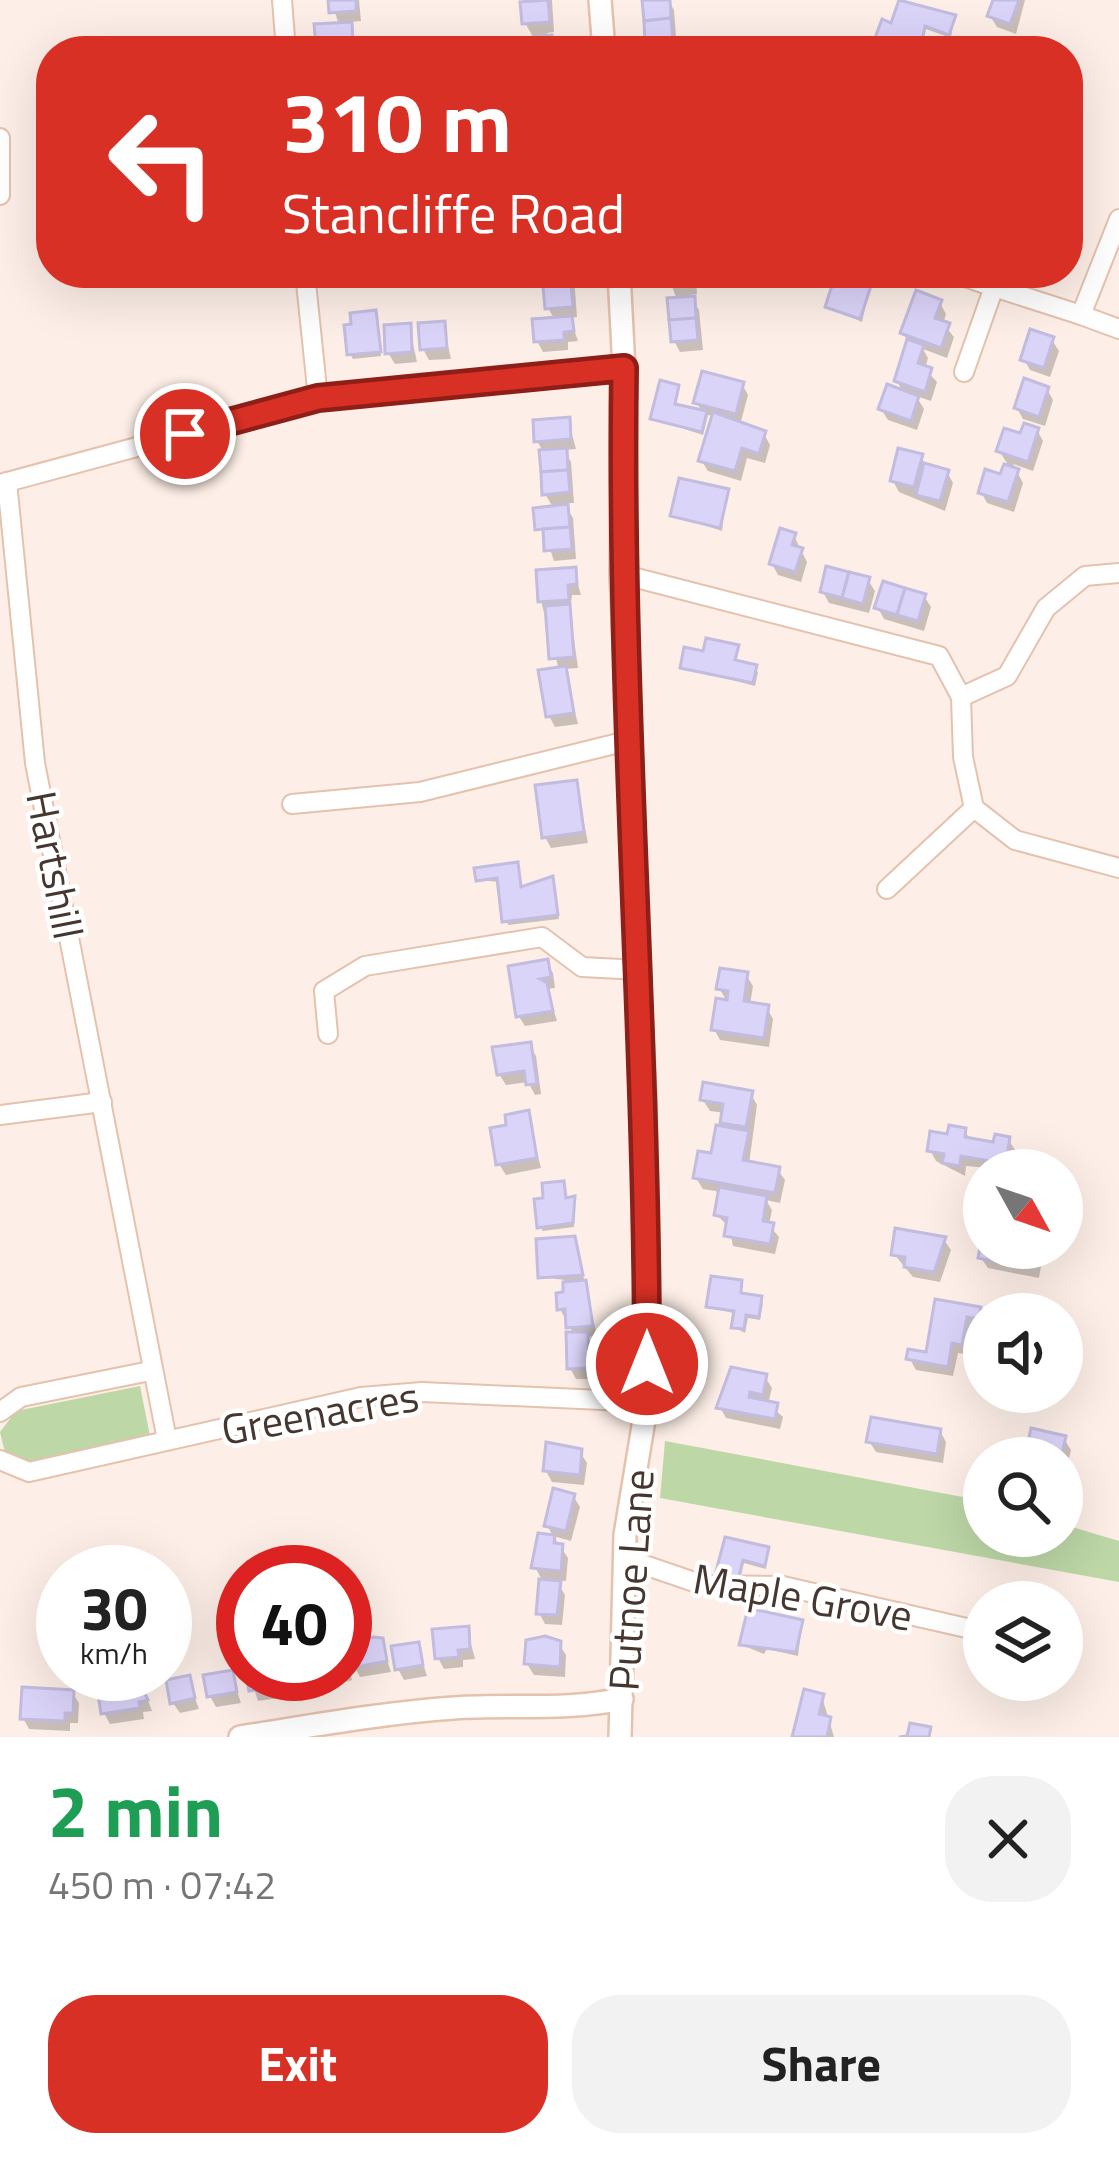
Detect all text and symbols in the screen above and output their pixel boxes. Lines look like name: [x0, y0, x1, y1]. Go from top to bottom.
text: 310 m: [282, 57, 512, 185]
icon: left: [84, 84, 240, 240]
text: Stancliffe Road: [282, 172, 625, 254]
pin: [134, 383, 236, 485]
icon: arrive: [152, 401, 218, 467]
street label: Hartshill: [10, 785, 102, 944]
north arrow: [963, 1149, 1083, 1269]
map controls: [963, 1149, 1083, 1701]
button: sound: [963, 1293, 1083, 1413]
position arrow: [584, 1301, 710, 1427]
street label: Greenacres: [216, 1363, 423, 1461]
button: search: [963, 1437, 1083, 1557]
street label: Putnoe Lane: [590, 1467, 670, 1693]
speed limit sign: 40: [216, 1545, 372, 1701]
street label: Maple Grove: [689, 1545, 918, 1647]
text: 30: [80, 1562, 148, 1653]
button: layers: [963, 1581, 1083, 1701]
text: km/h: [80, 1630, 148, 1676]
text: 2 min: [48, 1755, 223, 1865]
button: close: [945, 1776, 1071, 1902]
text: 450 m · 07:42: [48, 1855, 276, 1914]
button: Exit: [48, 1995, 548, 2133]
button: Share: [572, 1995, 1071, 2133]

